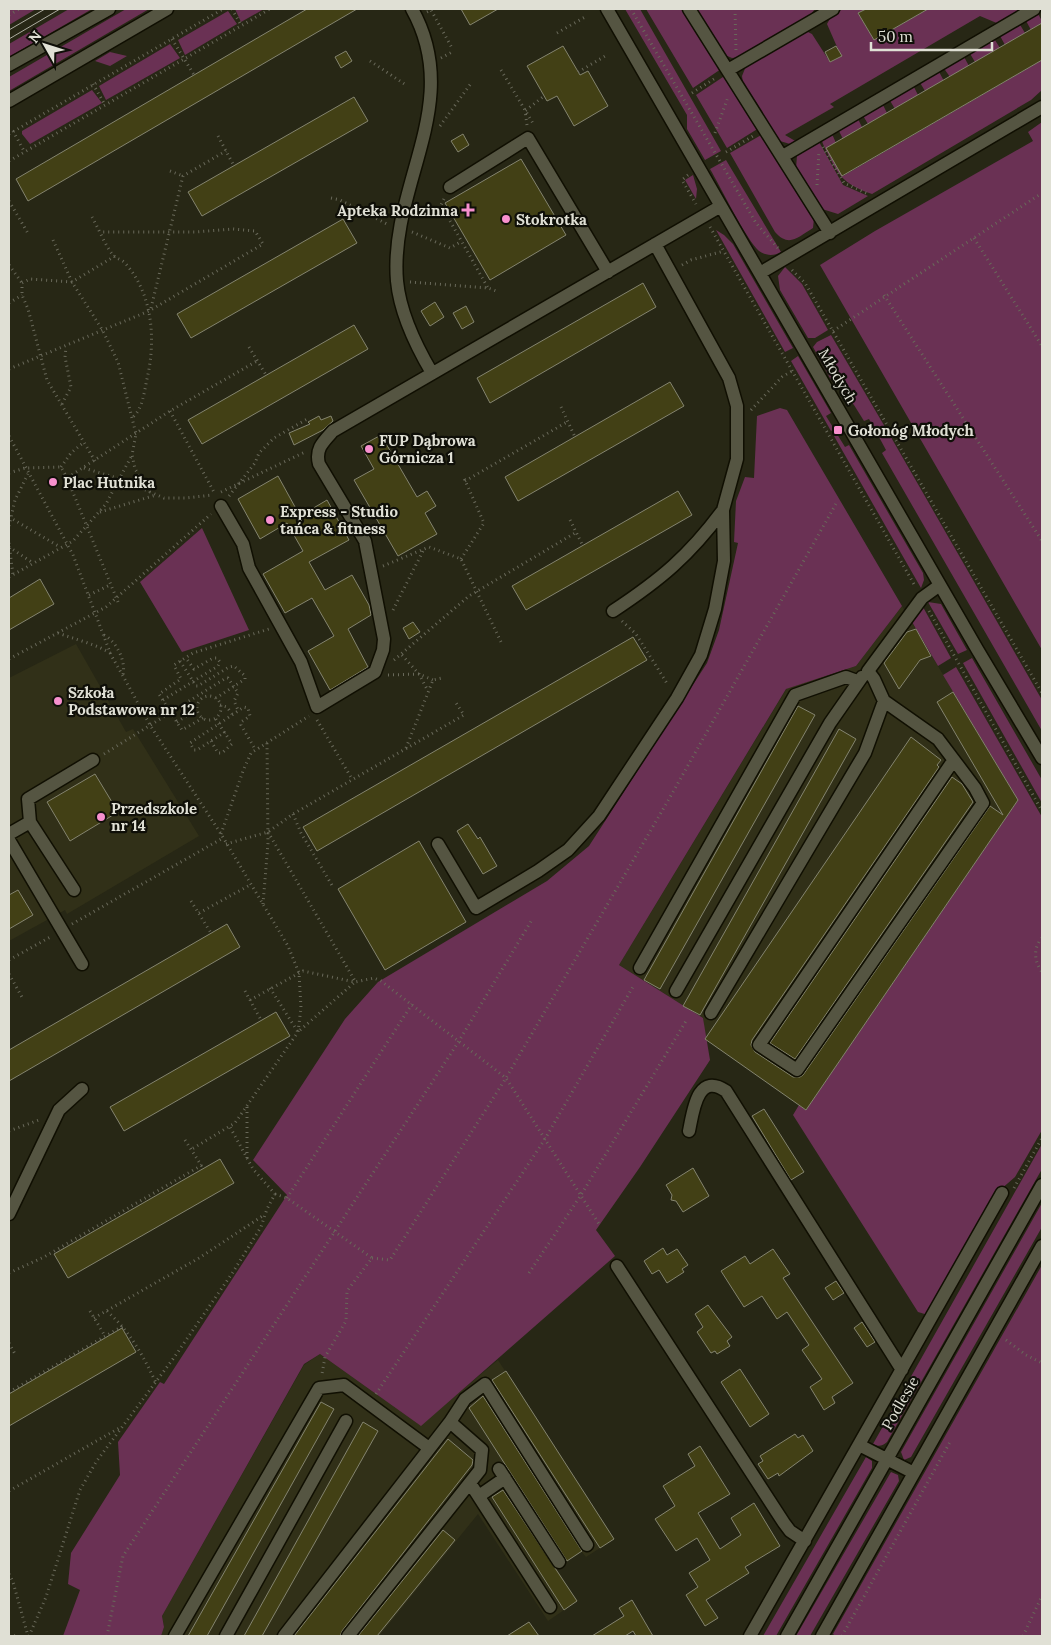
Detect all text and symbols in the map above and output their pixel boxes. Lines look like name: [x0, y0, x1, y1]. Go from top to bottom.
north arrow: [20, 20, 70, 70]
scale bar: [871, 20, 992, 52]
text: N: [24, 27, 45, 47]
text: 50 m: [878, 27, 913, 46]
place label: Apteka Rodzinna: [337, 201, 458, 220]
marker: Apteka Rodzinna: [462, 204, 474, 216]
place label: Stokrotka: [516, 210, 587, 229]
marker: Stokrotka: [500, 213, 512, 225]
street label: Młodych: [815, 345, 861, 407]
place label: Gołonóg Młodych: [848, 421, 974, 440]
marker: Gołonóg Młodych: [832, 424, 844, 436]
place label: FUP Dąbrowa Górnicza 1: [379, 431, 476, 467]
marker: FUP Dąbrowa Górnicza 1: [363, 443, 375, 455]
place label: Plac Hutnika: [63, 473, 155, 492]
marker: Plac Hutnika: [47, 476, 59, 488]
place label: Express - Studio tańca & fitness: [280, 502, 398, 538]
marker: Express - Studio tańca & fitness: [264, 514, 276, 526]
place label: Szkoła Podstawowa nr 12: [68, 683, 195, 719]
marker: Szkoła Podstawowa nr 12: [52, 695, 64, 707]
place label: Przedszkole nr 14: [111, 799, 197, 835]
marker: Przedszkole nr 14: [95, 811, 107, 823]
street label: Podlesie: [877, 1373, 923, 1433]

